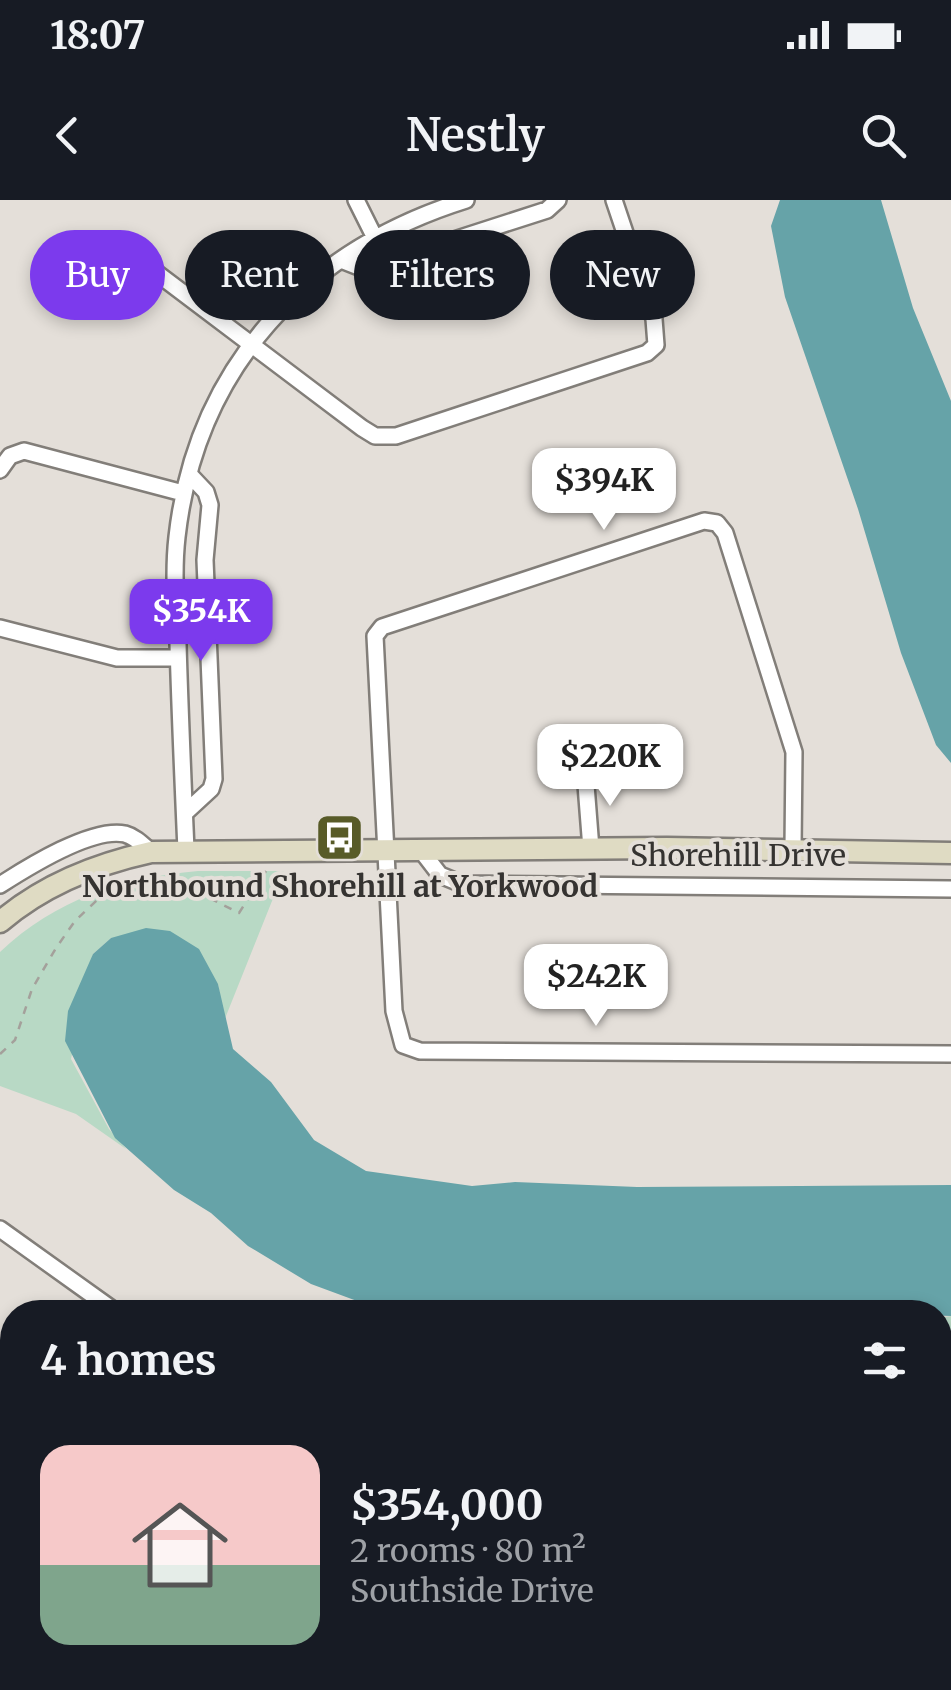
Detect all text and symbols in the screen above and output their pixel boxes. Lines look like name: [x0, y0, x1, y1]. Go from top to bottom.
text: 18:07: [50, 12, 145, 59]
text: Nestly: [406, 107, 545, 163]
icon: back: [40, 108, 95, 163]
icon: search: [856, 108, 911, 163]
chip: Buy: [30, 230, 165, 320]
chip: Rent: [185, 230, 334, 320]
chip: Filters: [354, 230, 530, 320]
chip: New: [550, 230, 695, 320]
pin: $394K: [534, 448, 674, 533]
text: $394K: [554, 460, 654, 500]
pin: $354K: [131, 579, 271, 664]
text: $354K: [152, 591, 250, 631]
pin: $220K: [540, 724, 680, 809]
text: $220K: [559, 736, 661, 776]
bus stop icon: Northbound Shorehill at Yorkwood: [314, 811, 366, 863]
street label: Shorehill Drive: [630, 836, 846, 874]
place label: Northbound Shorehill at Yorkwood: [82, 867, 598, 905]
pin: $242K: [526, 944, 666, 1029]
text: $242K: [546, 956, 646, 996]
icon: filters: [857, 1333, 912, 1388]
text: 4 homes: [40, 1334, 217, 1386]
text: $354,000: [350, 1479, 544, 1531]
icon: home: [120, 1485, 240, 1605]
text: 2 rooms · 80 m²: [350, 1531, 586, 1571]
text: Southside Drive: [350, 1571, 594, 1611]

